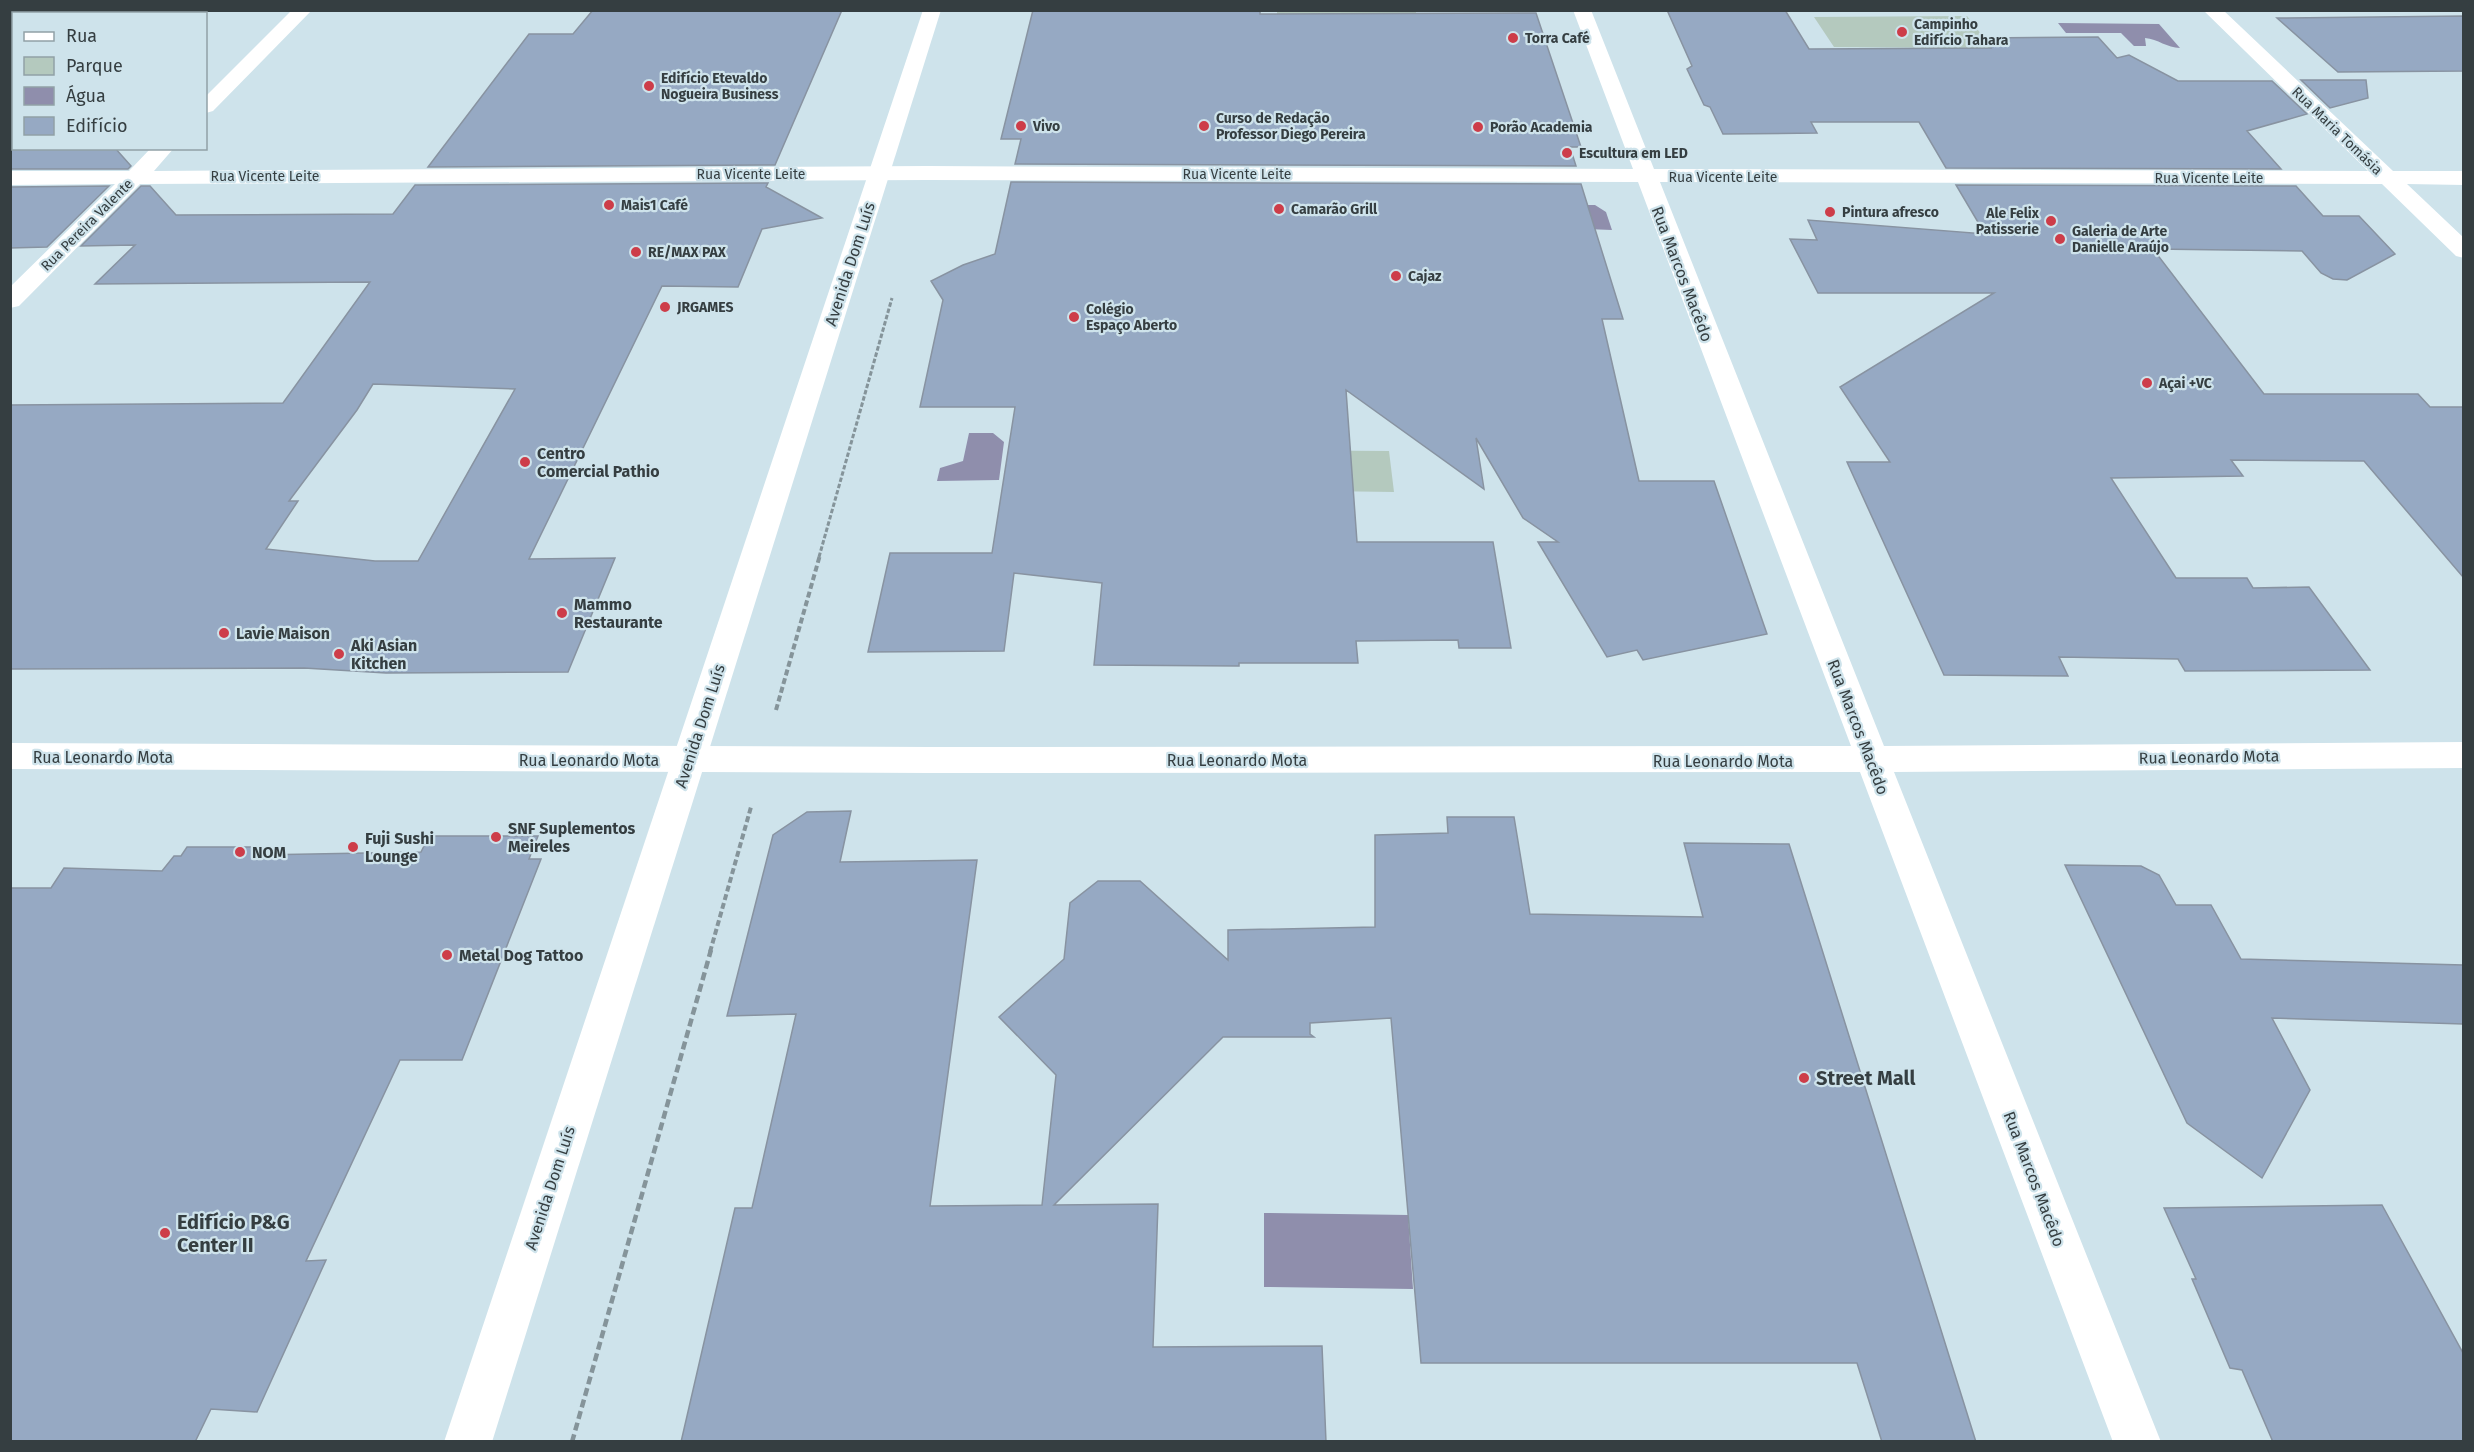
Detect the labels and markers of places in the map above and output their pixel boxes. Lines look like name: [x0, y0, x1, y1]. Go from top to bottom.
place label: Campinho Edifício Tahara: [1914, 16, 2009, 49]
marker: Campinho Edifício Tahara: [1895, 25, 1909, 39]
place label: Torra Café: [1525, 30, 1590, 47]
marker: Torra Café: [1506, 31, 1520, 45]
place label: Edifício Etevaldo Nogueira Business: [661, 70, 779, 103]
marker: Edifício Etevaldo Nogueira Business: [642, 79, 656, 93]
place label: Curso de Redação Professor Diego Pereira: [1216, 110, 1366, 143]
place label: Vivo: [1032, 118, 1060, 135]
marker: Vivo: [1014, 119, 1028, 133]
marker: Curso de Redação Professor Diego Pereira: [1197, 119, 1211, 133]
place label: Porão Academia: [1490, 119, 1593, 136]
marker: Porão Academia: [1471, 120, 1485, 134]
place label: Escultura em LED: [1579, 145, 1688, 162]
marker: Escultura em LED: [1560, 146, 1574, 160]
place label: Mais1 Café: [621, 197, 688, 214]
marker: Mais1 Café: [602, 198, 616, 212]
place label: Camarão Grill: [1291, 201, 1378, 218]
marker: Camarão Grill: [1272, 202, 1286, 216]
place label: Pintura afresco: [1842, 204, 1939, 221]
marker: Pintura afresco: [1823, 205, 1837, 219]
place label: Ale Felix Patisserie: [1976, 205, 2040, 238]
marker: Ale Felix Patisserie: [2044, 214, 2058, 228]
place label: Galeria de Arte Danielle Araújo: [2072, 223, 2169, 256]
marker: Galeria de Arte Danielle Araújo: [2053, 232, 2067, 246]
place label: RE/MAX PAX: [648, 244, 727, 261]
marker: RE/MAX PAX: [629, 245, 643, 259]
place label: Cajaz: [1408, 268, 1442, 285]
marker: Cajaz: [1389, 269, 1403, 283]
place label: JRGAMES: [676, 299, 733, 316]
marker: JRGAMES: [658, 300, 672, 314]
place label: Colégio Espaço Aberto: [1086, 301, 1177, 335]
marker: Colégio Espaço Aberto: [1067, 310, 1081, 324]
place label: Açai +VC: [2158, 375, 2212, 393]
marker: Açai +VC: [2140, 376, 2154, 390]
place label: Centro Comercial Pathio: [537, 444, 660, 481]
marker: Centro Comercial Pathio: [518, 455, 532, 469]
place label: Mammo Restaurante: [574, 595, 663, 632]
marker: Mammo Restaurante: [555, 606, 569, 620]
place label: Lavie Maison: [236, 624, 330, 643]
marker: Lavie Maison: [217, 626, 231, 640]
place label: Aki Asian Kitchen: [350, 636, 417, 673]
marker: Aki Asian Kitchen: [332, 647, 346, 661]
place label: SNF Suplementos Meireles: [508, 819, 636, 856]
place label: Fuji Sushi Lounge: [365, 829, 434, 866]
marker: SNF Suplementos Meireles: [489, 830, 503, 844]
marker: Fuji Sushi Lounge: [346, 840, 360, 854]
place label: NOM: [252, 843, 287, 862]
marker: NOM: [233, 845, 247, 859]
place label: Metal Dog Tattoo: [459, 946, 583, 965]
marker: Metal Dog Tattoo: [440, 948, 454, 962]
place label: Street Mall: [1816, 1066, 1916, 1090]
marker: Street Mall: [1797, 1071, 1811, 1085]
place label: Edifício P&G Center II: [177, 1210, 290, 1257]
marker: Edifício P&G Center II: [158, 1226, 172, 1240]

